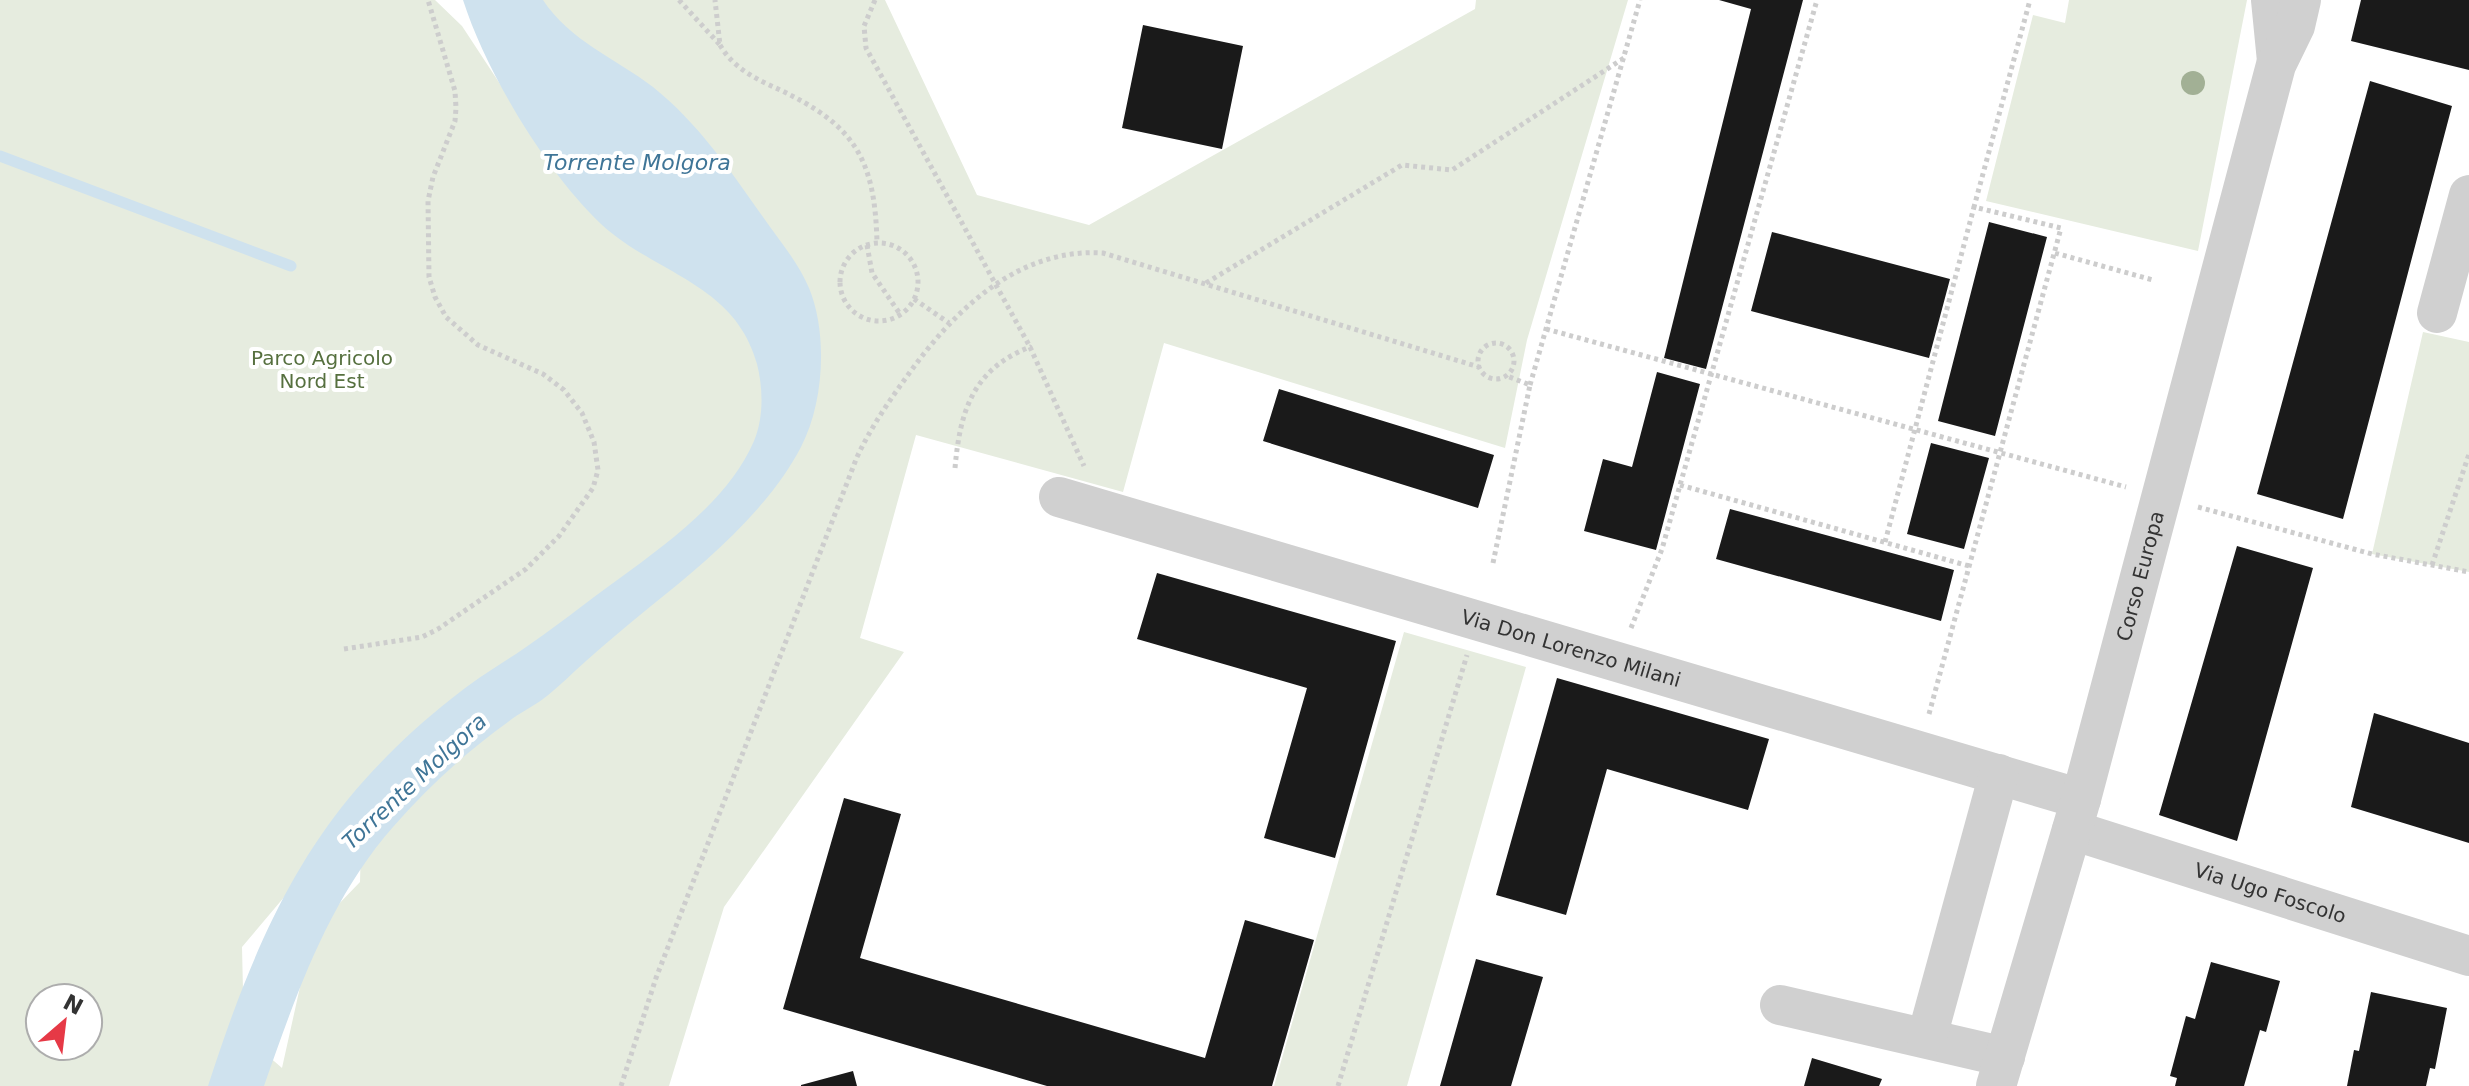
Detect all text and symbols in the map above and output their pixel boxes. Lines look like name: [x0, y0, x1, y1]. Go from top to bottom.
water label: Torrente Molgora: [543, 150, 731, 175]
park label: Parco Agricolo Nord Est: [251, 346, 393, 393]
street label: Corso Europa: [2111, 508, 2169, 644]
street label: Via Don Lorenzo Milani: [1458, 605, 1684, 692]
water label: Torrente Molgora: [337, 708, 491, 854]
street label: Via Ugo Foscolo: [2191, 858, 2349, 928]
north arrow: [24, 982, 104, 1062]
text: N: [59, 989, 87, 1020]

